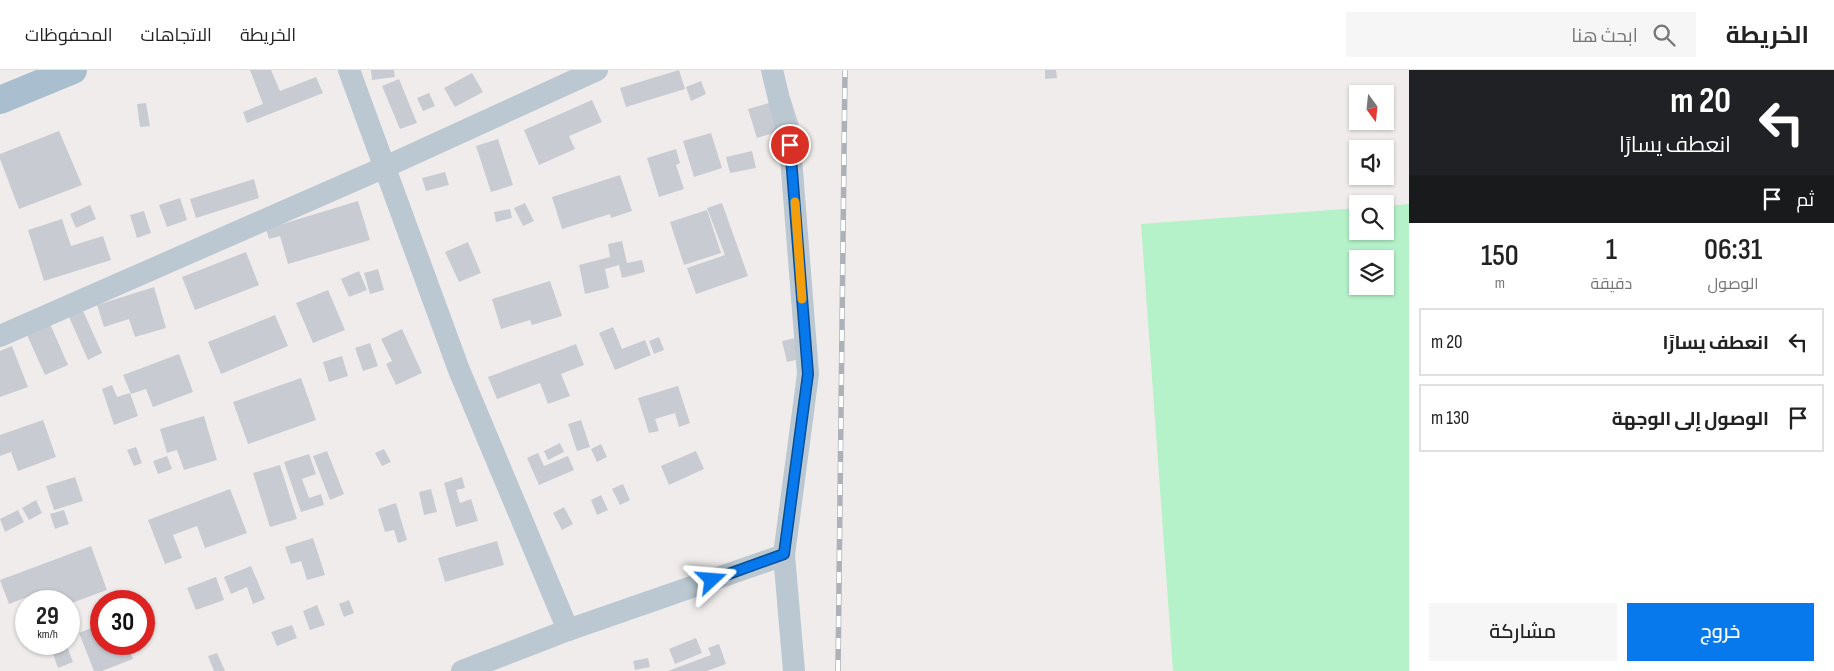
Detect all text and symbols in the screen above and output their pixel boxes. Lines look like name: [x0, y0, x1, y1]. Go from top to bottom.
search box: [1346, 12, 1696, 57]
icon: search: [1650, 21, 1678, 49]
text: الخريطة: [1726, 21, 1809, 50]
text: المحفوظات: [25, 25, 113, 46]
text: الاتجاهات: [141, 25, 212, 46]
text: الخريطة: [240, 25, 296, 46]
text: ابحث هنا: [1571, 25, 1638, 48]
text: 20 m: [1670, 80, 1731, 123]
north arrow: [1349, 85, 1394, 130]
map controls: [1349, 85, 1394, 295]
icon: left: [1749, 90, 1814, 155]
pin: [769, 124, 811, 166]
icon: arrive: [776, 131, 804, 159]
text: انعطف يسارًا: [1619, 132, 1731, 159]
button: sound: [1349, 140, 1394, 185]
icon: arrive: [1758, 185, 1786, 213]
text: ثم: [1796, 189, 1814, 212]
button: search: [1349, 195, 1394, 240]
text: 1: [1606, 232, 1617, 268]
text: 06:31: [1704, 232, 1762, 268]
text: 150: [1481, 238, 1519, 274]
button: layers: [1349, 250, 1394, 295]
text: m: [1495, 274, 1505, 293]
text: دقيقة: [1591, 275, 1632, 294]
text: الوصول: [1708, 275, 1759, 294]
icon: left: [1784, 328, 1812, 356]
text: 20 m: [1431, 331, 1463, 354]
text: انعطف يسارًا: [1662, 332, 1769, 355]
icon: arrive: [1784, 404, 1812, 432]
text: 130 m: [1431, 407, 1469, 430]
text: الوصول إلى الوجهة: [1612, 408, 1769, 431]
position arrow: [685, 553, 737, 605]
speed limit sign: 30: [90, 590, 155, 655]
text: 29: [36, 601, 59, 632]
button: مشاركة: [1429, 603, 1617, 661]
button: خروج: [1627, 603, 1814, 661]
text: km/h: [37, 627, 58, 642]

